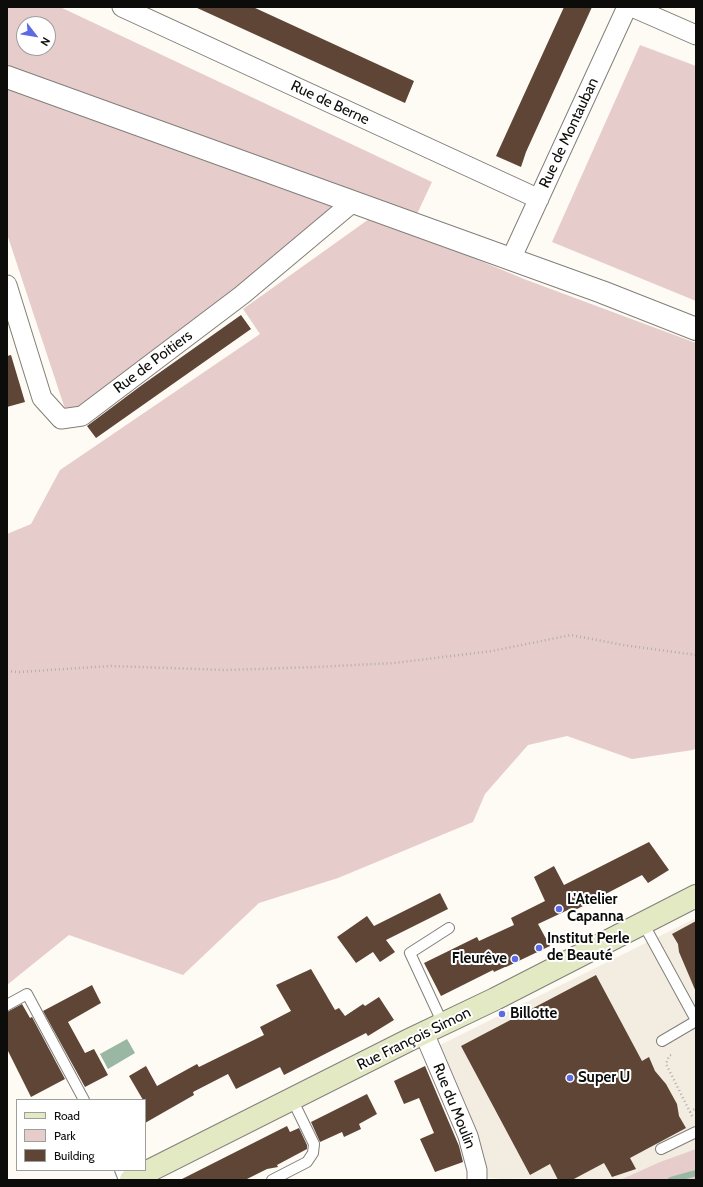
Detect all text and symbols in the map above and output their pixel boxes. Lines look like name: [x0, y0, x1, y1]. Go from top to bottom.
north arrow: [16, 16, 56, 56]
text: N: [37, 35, 53, 49]
street label: Rue de Montauban: [536, 75, 602, 191]
street label: Rue de Berne: [288, 77, 372, 129]
street label: Rue de Poitiers: [110, 327, 196, 397]
place label: L'Atelier Capanna: [567, 891, 624, 926]
marker: L'Atelier Capanna: [554, 904, 564, 914]
place label: Institut Perle de Beauté: [547, 930, 629, 965]
marker: Institut Perle de Beauté: [534, 943, 544, 953]
place label: Fleurêve: [452, 950, 507, 968]
marker: Fleurêve: [510, 954, 520, 964]
street label: Rue François Simon: [354, 1004, 474, 1074]
place label: Billotte: [510, 1005, 557, 1023]
marker: Billotte: [497, 1009, 507, 1019]
street label: Rue du Moulin: [429, 1061, 479, 1151]
place label: Super U: [578, 1069, 630, 1087]
marker: Super U: [565, 1073, 575, 1083]
legend: [16, 1099, 146, 1171]
text: Road: [54, 1108, 80, 1123]
text: Park: [54, 1128, 76, 1143]
text: Building: [54, 1148, 95, 1163]

